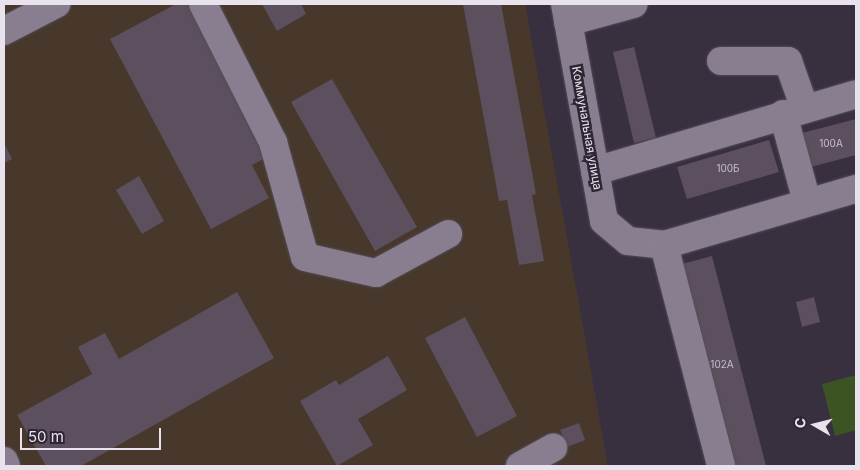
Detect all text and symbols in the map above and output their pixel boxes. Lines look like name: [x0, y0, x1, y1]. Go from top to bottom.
street label: Коммунальная улица: [569, 65, 605, 191]
house number: 100А: [819, 138, 843, 150]
house number: 100Б: [716, 163, 740, 175]
house number: 102А: [710, 359, 734, 371]
north arrow: [790, 400, 840, 450]
text: С: [791, 417, 809, 429]
scale bar: [22, 418, 164, 450]
text: 50 m: [28, 427, 64, 446]

